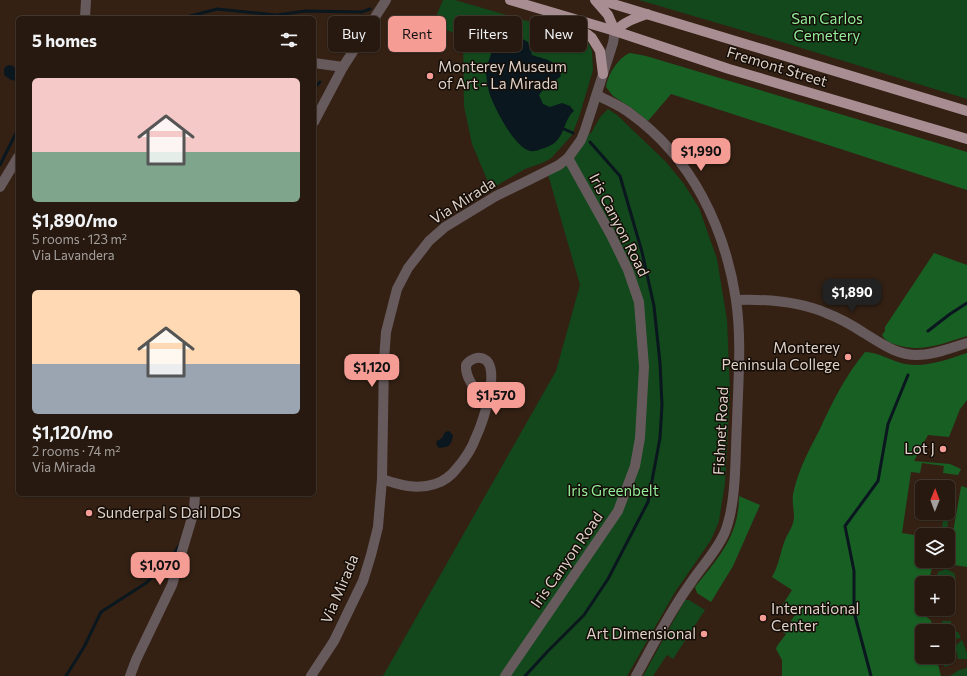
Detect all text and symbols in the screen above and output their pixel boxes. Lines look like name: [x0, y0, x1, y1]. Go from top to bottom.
park label: San Carlos Cemetery: [791, 9, 863, 44]
chip: Buy: [328, 16, 380, 52]
chip: Rent: [388, 16, 446, 52]
chip: Filters: [454, 16, 522, 52]
chip: New: [530, 16, 587, 52]
icon: filters: [278, 29, 300, 51]
text: 5 homes: [32, 30, 97, 51]
street label: Fremont Street: [725, 42, 830, 90]
place label: Monterey Museum of Art - La Mirada: [438, 57, 567, 92]
marker: Monterey Museum of Art - La Mirada: [425, 71, 435, 81]
icon: home: [130, 104, 202, 176]
pin: $1,990: [668, 138, 734, 172]
text: $1,990: [680, 143, 722, 159]
street label: Iris Canyon Road: [586, 170, 654, 279]
street label: Via Mirada: [427, 173, 498, 227]
text: $1,890/mo: [32, 210, 118, 231]
text: 5 rooms · 123 m²: [32, 231, 127, 247]
text: Via Lavandera: [32, 247, 115, 263]
pin: $1,890: [819, 279, 885, 313]
text: $1,890: [831, 284, 873, 300]
icon: home: [130, 316, 202, 388]
place label: Monterey Peninsula College: [721, 338, 840, 373]
marker: Monterey Peninsula College: [843, 352, 853, 362]
pin: $1,120: [339, 354, 405, 388]
text: $1,120: [353, 359, 391, 375]
pin: $1,570: [463, 382, 529, 416]
street label: Fishnet Road: [709, 386, 731, 476]
text: $1,570: [476, 387, 516, 403]
text: $1,120/mo: [32, 422, 113, 443]
place label: Lot J: [904, 439, 935, 457]
text: 2 rooms · 74 m²: [32, 443, 120, 459]
marker: Lot J: [938, 444, 948, 454]
text: Via Mirada: [32, 459, 96, 475]
north arrow: [915, 480, 955, 520]
map controls: [915, 480, 955, 664]
park label: Iris Greenbelt: [567, 481, 659, 499]
place label: Sunderpal S Dail DDS: [97, 503, 241, 521]
marker: Sunderpal S Dail DDS: [84, 508, 94, 518]
street label: Iris Canyon Road: [526, 508, 606, 611]
button: layers: [915, 528, 955, 568]
street label: Via Mirada: [316, 551, 362, 626]
pin: $1,070: [127, 552, 193, 586]
text: $1,070: [140, 557, 180, 573]
button: +: [915, 576, 955, 616]
place label: International Center: [771, 599, 859, 634]
marker: International Center: [758, 613, 768, 623]
place label: Art Dimensional: [586, 624, 696, 642]
button: −: [915, 624, 955, 664]
marker: Art Dimensional: [699, 629, 709, 639]

